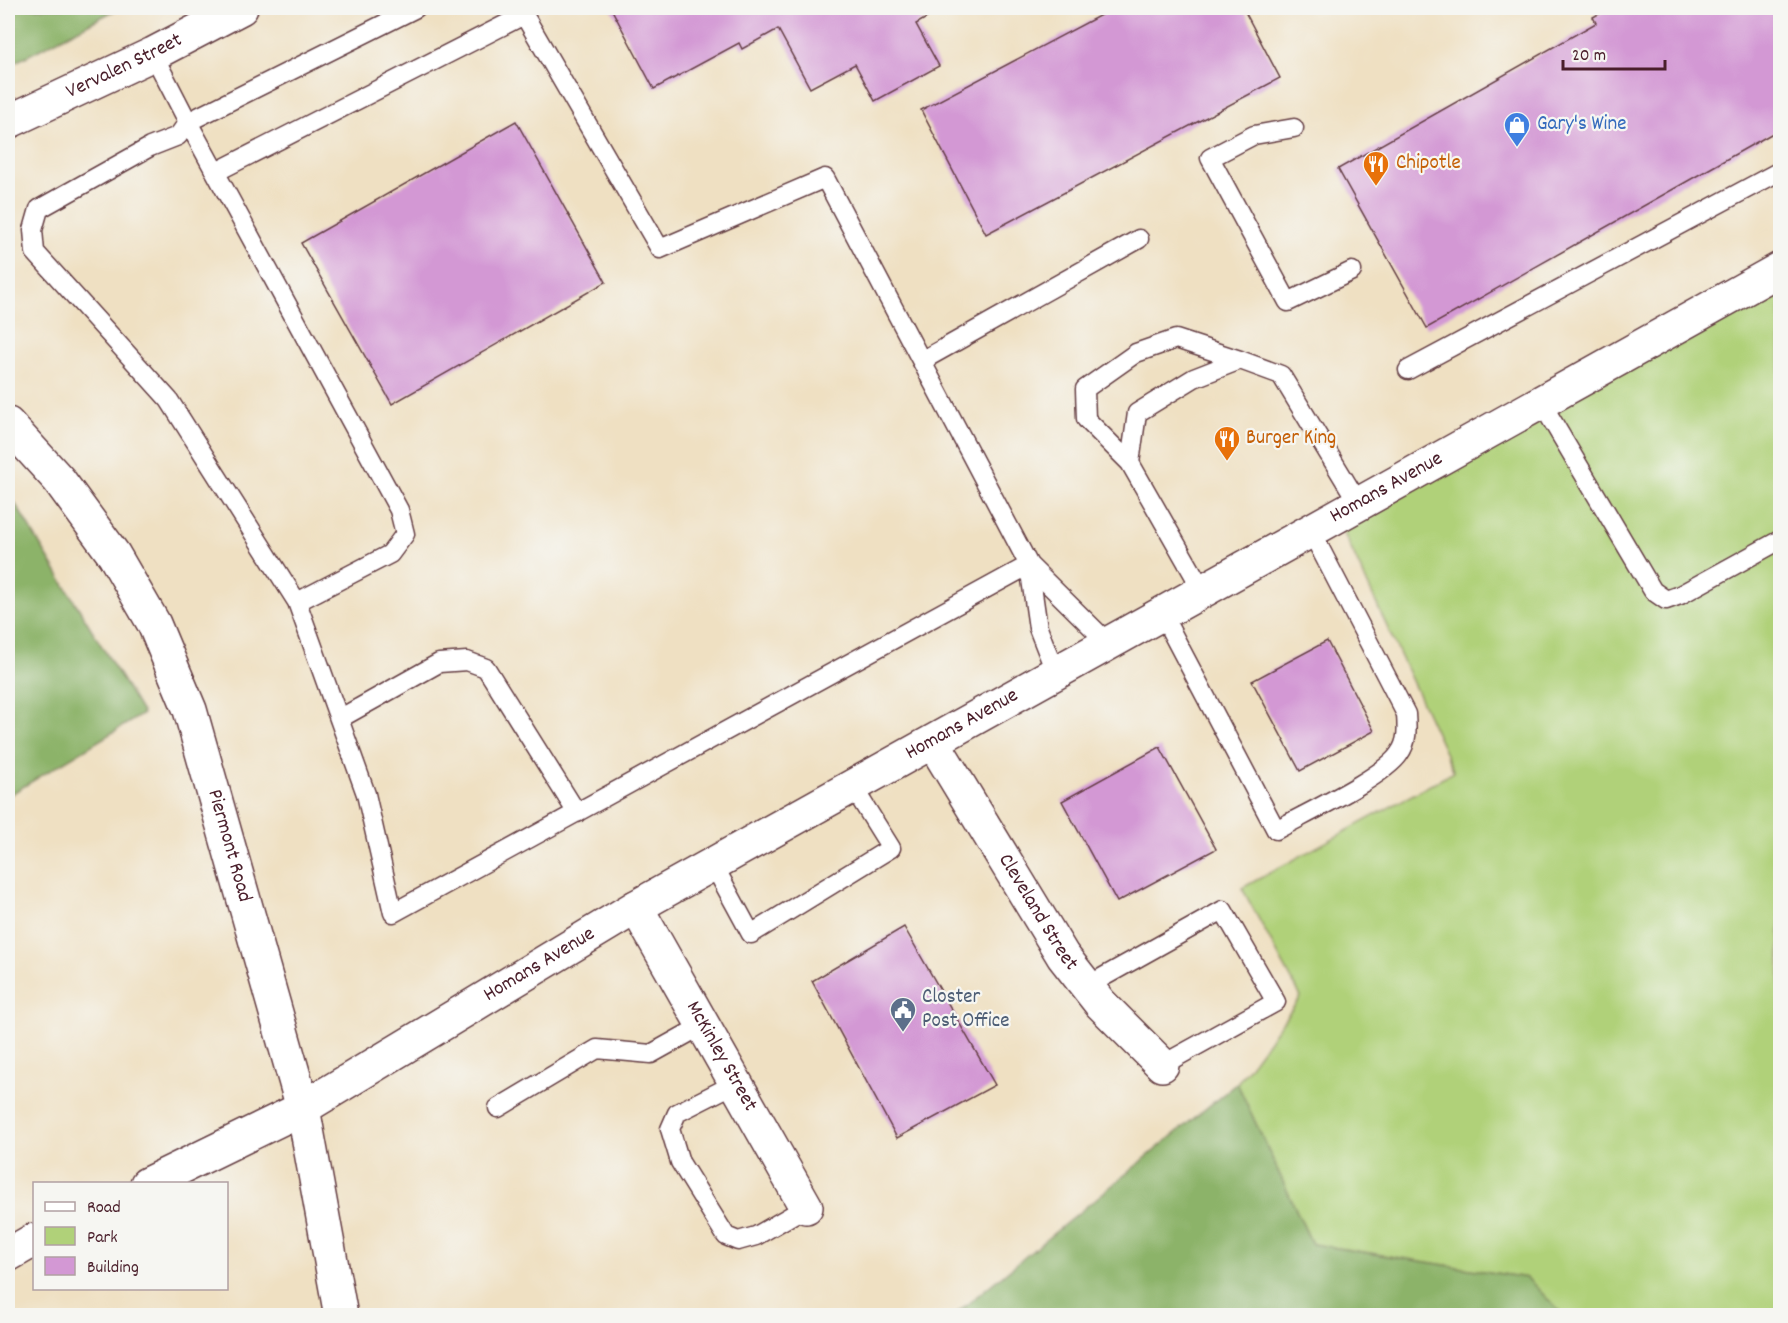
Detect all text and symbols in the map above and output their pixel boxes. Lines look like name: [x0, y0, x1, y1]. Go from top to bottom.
street label: Vervalen Street: [62, 26, 188, 107]
scale bar: [1563, 33, 1665, 71]
text: 20 m: [1572, 44, 1606, 69]
shop icon: Gary's Wine: [1502, 110, 1532, 148]
place label: Gary's Wine: [1537, 110, 1626, 140]
restaurant icon: Chipotle: [1361, 149, 1391, 187]
place label: Chipotle: [1396, 149, 1461, 179]
restaurant icon: Burger King: [1212, 424, 1242, 462]
place label: Burger King: [1246, 424, 1336, 454]
street label: Homans Avenue: [1325, 445, 1449, 532]
street label: Homans Avenue: [900, 681, 1024, 769]
street label: Piermont Road: [198, 786, 259, 906]
street label: Cleveland Street: [990, 848, 1085, 978]
street label: Homans Avenue: [478, 920, 601, 1010]
place label: Closter Post Office: [922, 983, 1010, 1037]
public building icon: Closter Post Office: [888, 995, 918, 1033]
street label: McKinley Street: [678, 996, 764, 1118]
legend: [33, 1182, 228, 1290]
text: Road: [87, 1196, 121, 1221]
text: Park: [87, 1226, 118, 1251]
text: Building: [87, 1256, 139, 1281]

